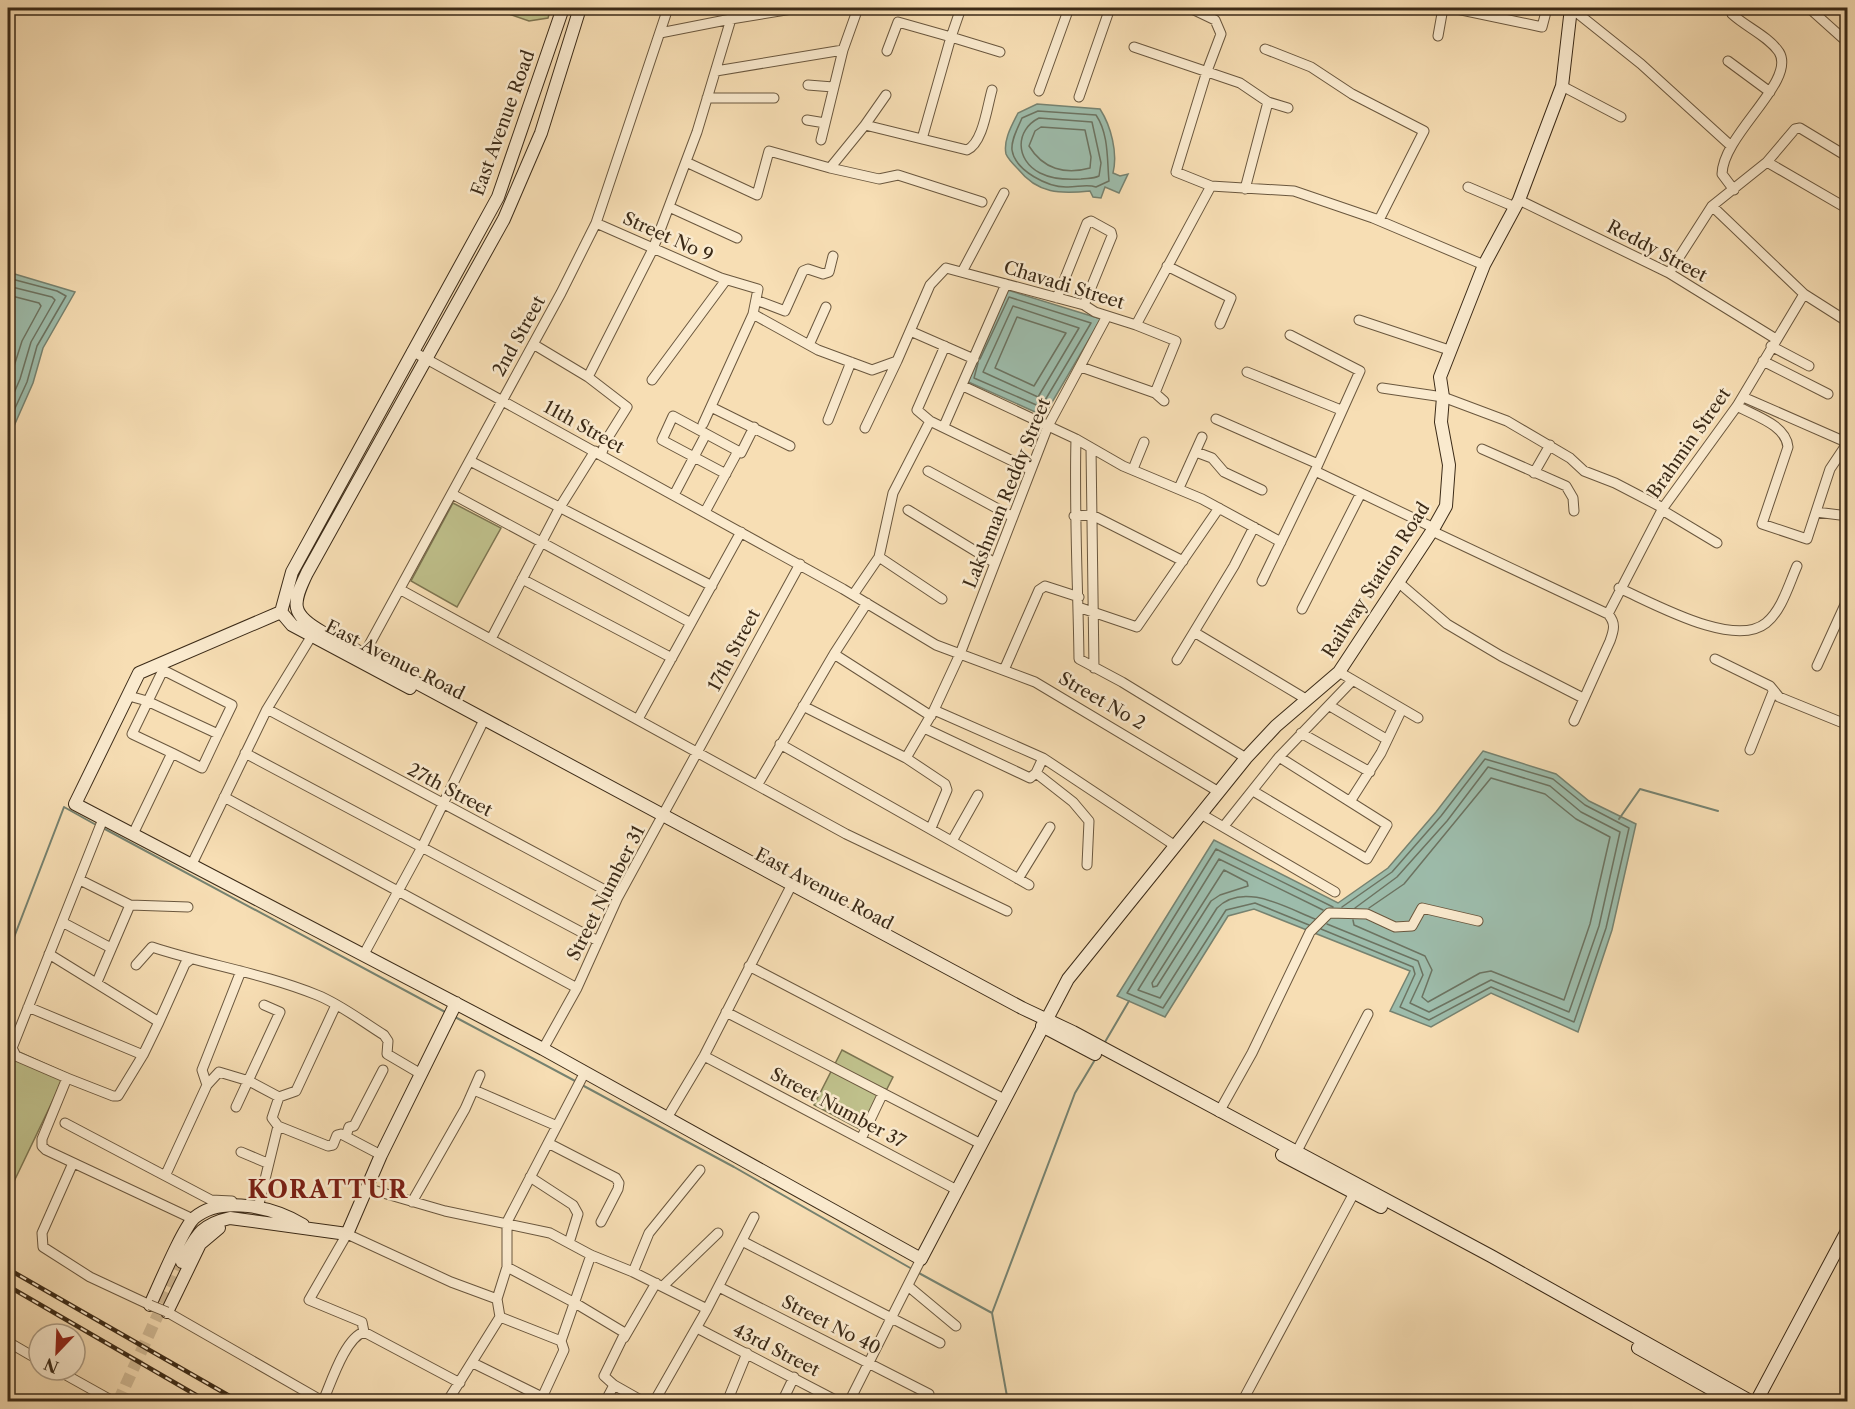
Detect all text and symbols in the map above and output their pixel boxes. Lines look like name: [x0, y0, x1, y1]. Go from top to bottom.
street label: East Avenue Road: [466, 47, 540, 199]
street label: Street No 9: [619, 207, 717, 267]
street label: Reddy Street: [1603, 215, 1711, 287]
street label: Chavadi Street: [1001, 256, 1128, 314]
street label: 2nd Street: [488, 291, 550, 380]
street label: Brahmin Street: [1643, 383, 1736, 503]
street label: Lakshman Reddy Street: [959, 394, 1056, 591]
street label: 11th Street: [540, 396, 629, 458]
street label: Railway Station Road: [1317, 498, 1435, 662]
street label: 17th Street: [703, 605, 765, 695]
street label: East Avenue Road: [322, 615, 468, 705]
street label: Street No 2: [1055, 667, 1149, 735]
street label: 27th Street: [404, 759, 497, 822]
street label: Street Number 31: [562, 821, 650, 964]
street label: East Avenue Road: [751, 843, 897, 935]
street label: Street Number 37: [767, 1063, 909, 1153]
district label: KORATTUR: [248, 1175, 408, 1204]
street label: Street No 40: [778, 1291, 884, 1359]
street label: 43rd Street: [729, 1319, 824, 1382]
north arrow: [27, 1322, 87, 1382]
text: N: [41, 1354, 61, 1378]

